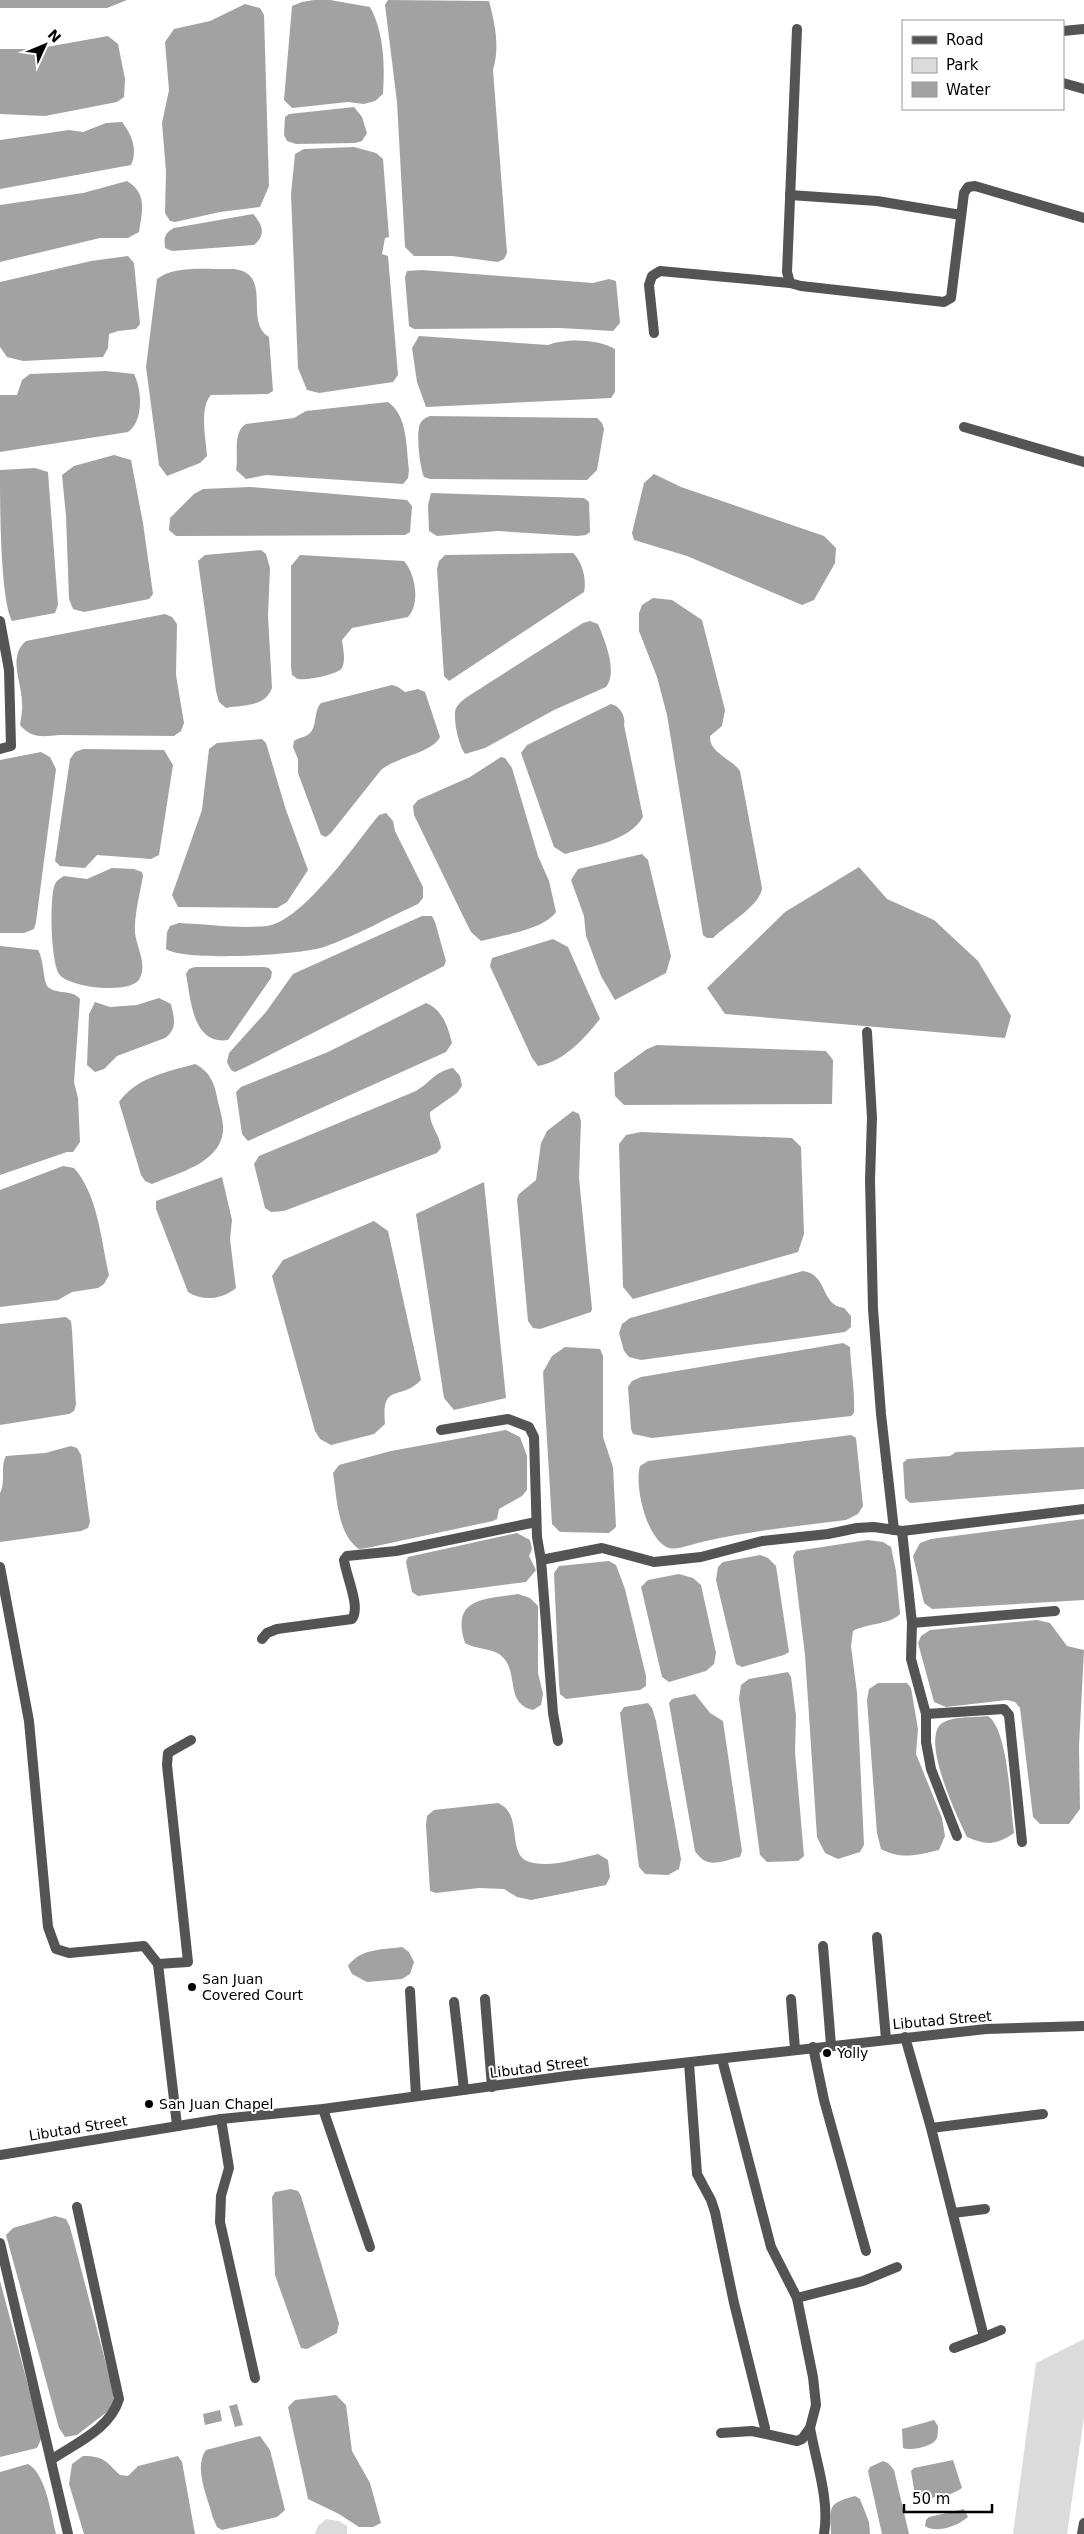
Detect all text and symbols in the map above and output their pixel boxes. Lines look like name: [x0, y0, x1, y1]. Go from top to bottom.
north arrow: [20, 20, 70, 70]
legend: [902, 20, 1064, 110]
text: N: [45, 26, 64, 46]
text: Road: [946, 31, 984, 49]
text: Park: [946, 56, 979, 74]
text: Water: [946, 81, 991, 99]
place label: San Juan Covered Court: [202, 1971, 304, 2003]
marker: San Juan Covered Court: [186, 1981, 198, 1993]
street label: Libutad Street: [892, 2008, 993, 2032]
place label: Yolly: [836, 2045, 868, 2061]
marker: Yolly: [821, 2047, 833, 2059]
street label: Libutad Street: [489, 2053, 590, 2081]
place label: San Juan Chapel: [159, 2096, 273, 2112]
marker: San Juan Chapel: [143, 2098, 155, 2110]
street label: Libutad Street: [28, 2112, 129, 2144]
scale bar: [904, 2482, 992, 2514]
text: 50 m: [912, 2490, 950, 2508]

